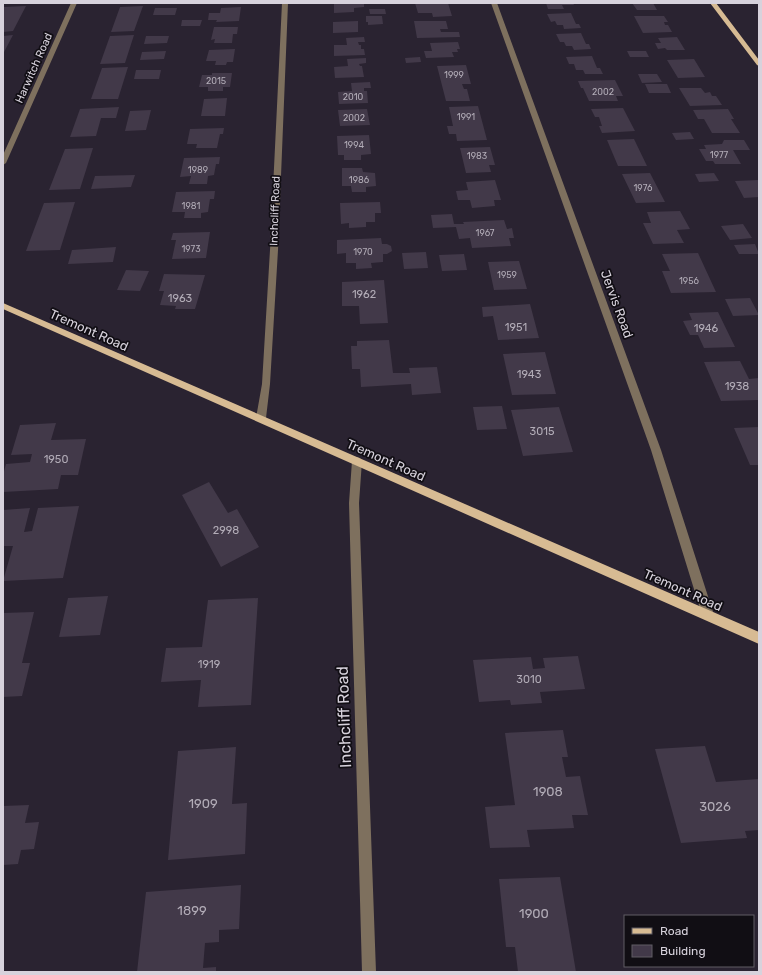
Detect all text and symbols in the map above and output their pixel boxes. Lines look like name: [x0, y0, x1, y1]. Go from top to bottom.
street label: Harwitch Road: [13, 31, 55, 105]
house number: 1999: [444, 70, 464, 80]
house number: 2015: [206, 76, 226, 86]
house number: 2002: [592, 87, 614, 97]
house number: 2010: [343, 92, 364, 102]
house number: 1991: [457, 112, 475, 122]
house number: 2002: [343, 113, 365, 123]
house number: 1994: [344, 140, 364, 150]
house number: 1977: [710, 150, 729, 160]
house number: 1983: [467, 151, 487, 161]
house number: 1989: [188, 165, 208, 175]
house number: 1986: [349, 175, 370, 185]
street label: Inchcliff Road: [267, 176, 283, 246]
house number: 1976: [634, 183, 653, 193]
house number: 1981: [182, 201, 201, 211]
house number: 1967: [476, 228, 495, 238]
house number: 1973: [181, 244, 201, 254]
house number: 1970: [353, 247, 373, 257]
street label: Jervis Road: [598, 268, 636, 340]
house number: 1959: [497, 270, 517, 280]
house number: 1956: [679, 276, 700, 286]
house number: 1962: [352, 288, 376, 301]
house number: 1963: [168, 292, 193, 305]
street label: Tremont Road: [47, 306, 131, 354]
house number: 1951: [505, 321, 527, 334]
house number: 1946: [694, 322, 719, 335]
house number: 1943: [517, 368, 542, 381]
house number: 1938: [725, 380, 749, 393]
house number: 3015: [530, 425, 555, 438]
street label: Tremont Road: [344, 436, 428, 484]
house number: 1950: [44, 453, 68, 466]
house number: 2998: [213, 524, 239, 537]
street label: Tremont Road: [641, 566, 725, 614]
house number: 1919: [198, 658, 220, 671]
street label: Inchcliff Road: [333, 666, 355, 768]
house number: 3010: [516, 673, 542, 686]
house number: 1908: [533, 784, 563, 799]
house number: 1909: [188, 796, 218, 811]
house number: 3026: [699, 799, 731, 814]
house number: 1899: [177, 903, 207, 918]
house number: 1900: [519, 906, 549, 921]
legend: [624, 915, 754, 967]
text: Road: [660, 924, 688, 938]
text: Building: [660, 944, 706, 958]

